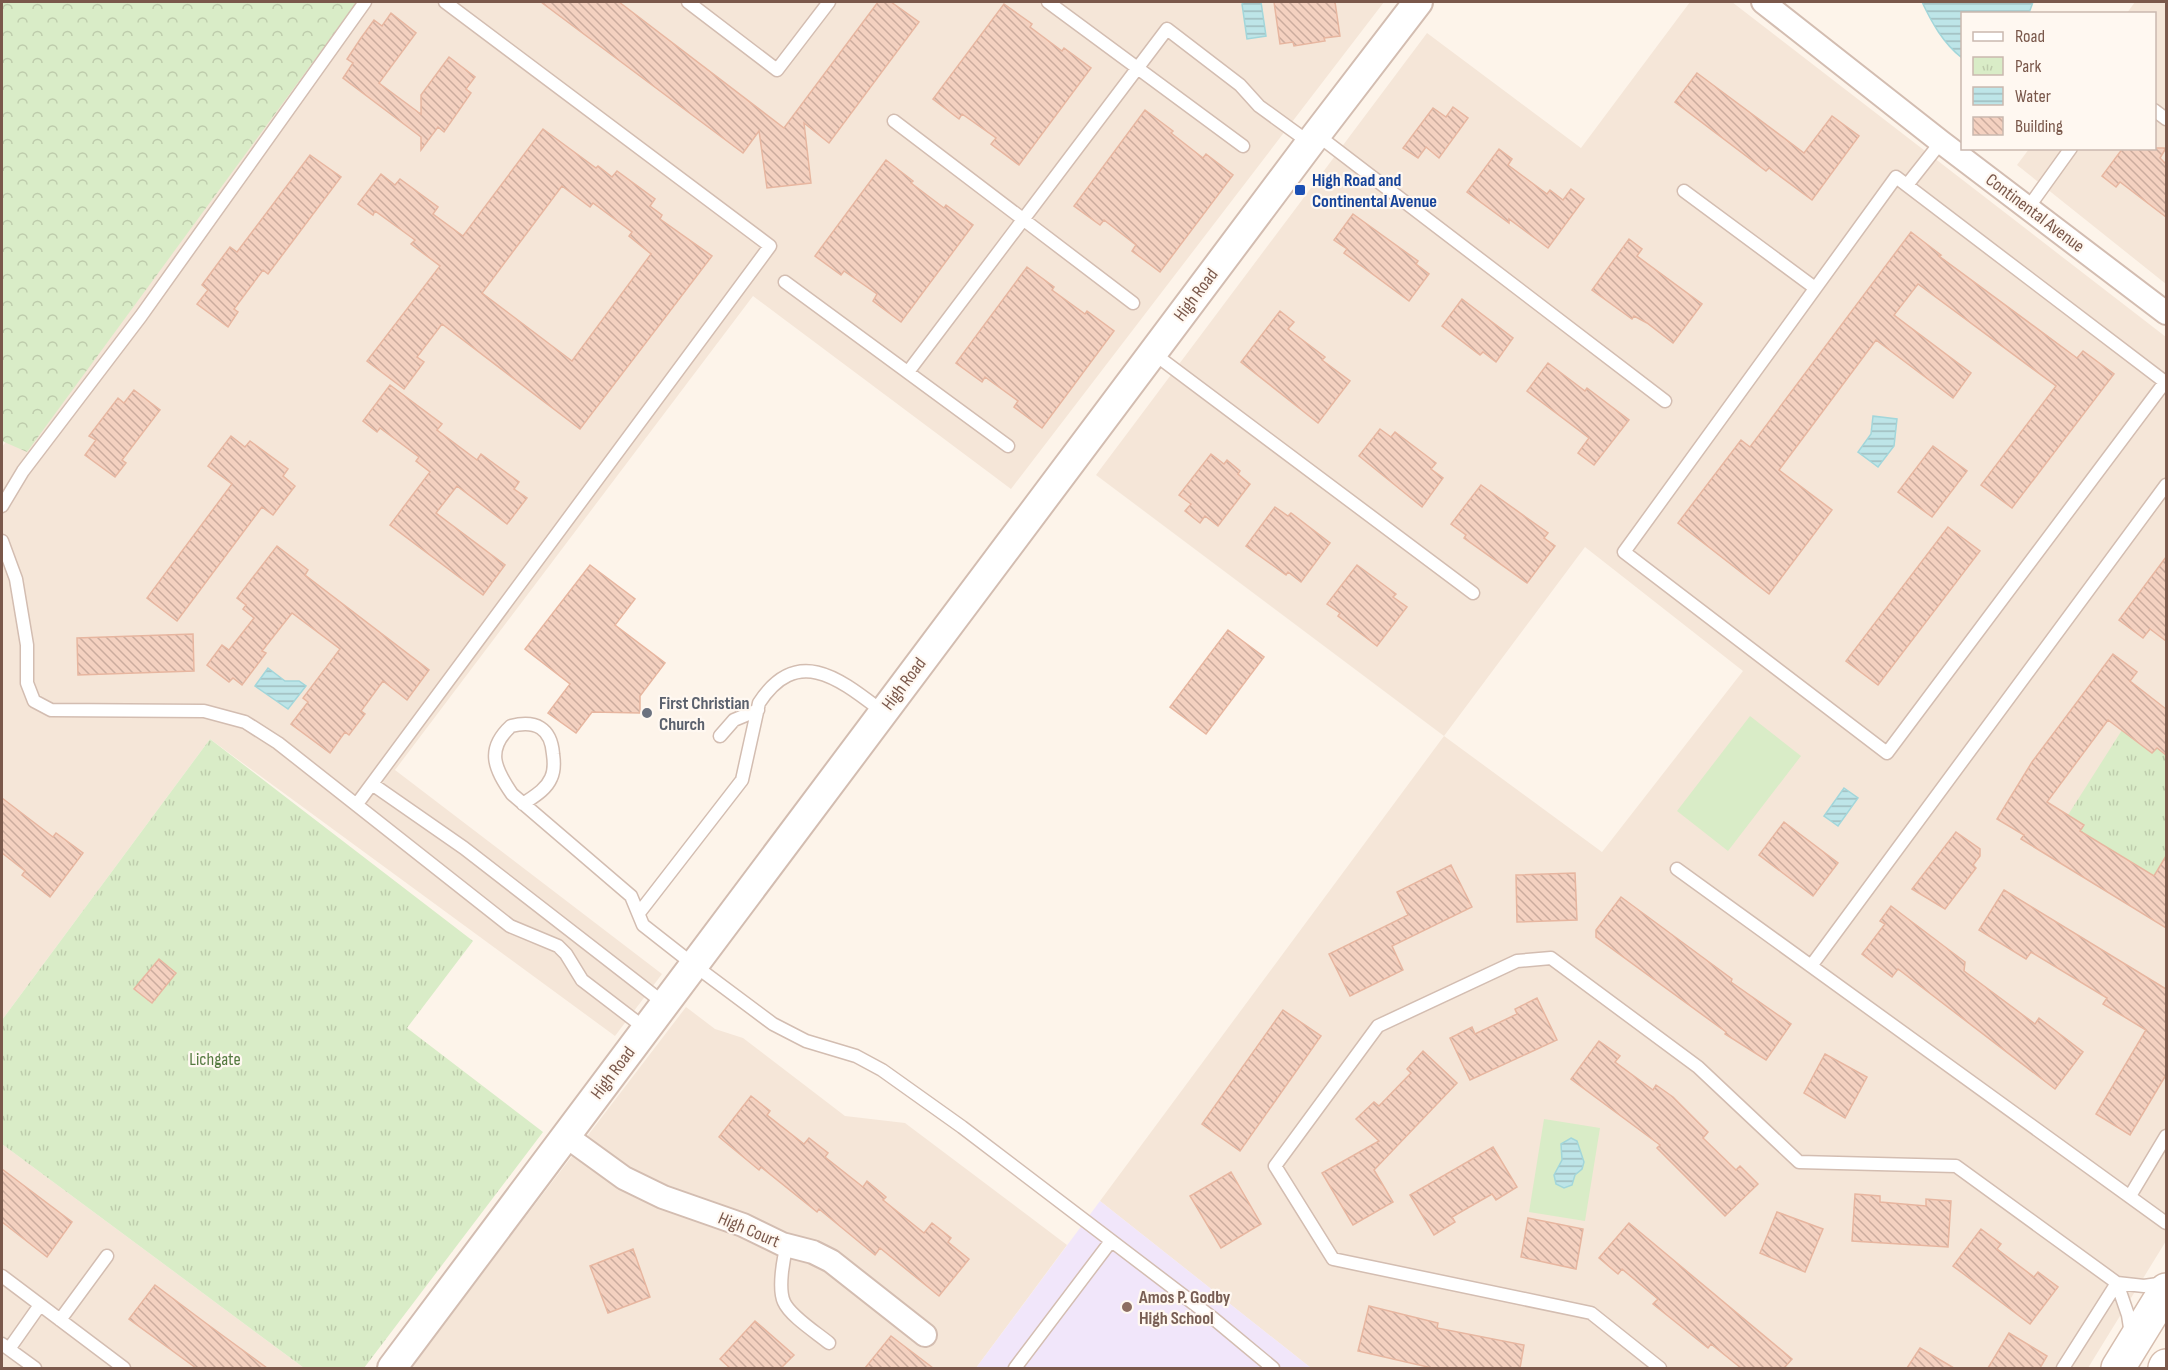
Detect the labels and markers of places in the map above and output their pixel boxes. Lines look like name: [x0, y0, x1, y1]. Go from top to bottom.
place label: High Road and Continental Avenue: [1312, 170, 1437, 212]
marker: High Road and Continental Avenue: [1293, 183, 1307, 197]
place label: First Christian Church: [659, 693, 750, 735]
marker: First Christian Church: [640, 706, 654, 720]
place label: Amos P. Godby High School: [1138, 1287, 1231, 1329]
marker: Amos P. Godby High School: [1120, 1300, 1134, 1314]

